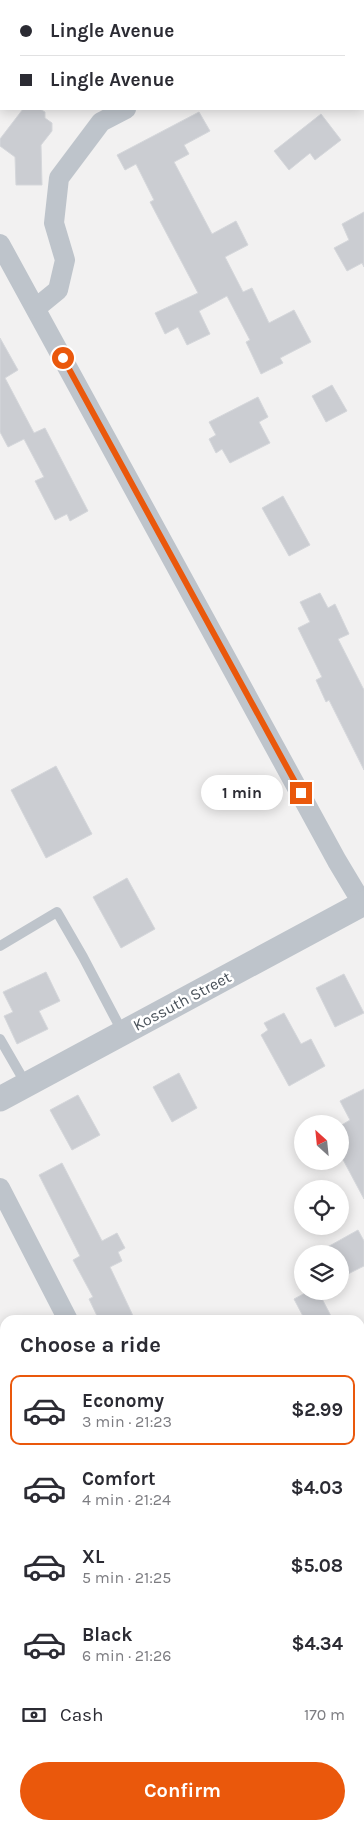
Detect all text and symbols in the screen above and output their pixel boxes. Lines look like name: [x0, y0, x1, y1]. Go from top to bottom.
text: Lingle Avenue: [50, 20, 174, 42]
text: Lingle Avenue: [50, 69, 174, 91]
route start: [52, 347, 74, 369]
callout: 1 min: [201, 776, 284, 810]
route end: [290, 782, 312, 804]
text: 1 min: [222, 783, 262, 802]
street label: Kossuth Street: [130, 967, 234, 1035]
north arrow: [294, 1115, 349, 1170]
map controls: [294, 1115, 349, 1300]
button: locate: [294, 1180, 349, 1235]
button: layers: [294, 1245, 349, 1300]
text: Choose a ride: [20, 1332, 161, 1358]
icon: car: [22, 1388, 67, 1433]
text: Economy: [82, 1390, 164, 1412]
text: $2.99: [291, 1399, 343, 1421]
text: 3 min · 21:23: [82, 1412, 172, 1431]
icon: car: [22, 1466, 67, 1511]
text: Comfort: [82, 1468, 156, 1490]
text: $4.03: [291, 1477, 343, 1499]
text: 4 min · 21:24: [82, 1490, 171, 1509]
icon: car: [22, 1544, 67, 1589]
text: XL: [82, 1546, 104, 1568]
text: $5.08: [290, 1555, 343, 1577]
text: 5 min · 21:25: [82, 1568, 171, 1587]
icon: car: [22, 1622, 67, 1667]
text: Black: [82, 1624, 133, 1646]
text: $4.34: [291, 1633, 343, 1655]
text: 6 min · 21:26: [82, 1646, 172, 1665]
icon: cash: [20, 1701, 48, 1729]
text: Cash: [60, 1704, 104, 1726]
text: 170 m: [304, 1705, 345, 1724]
button: Confirm: [20, 1762, 345, 1820]

